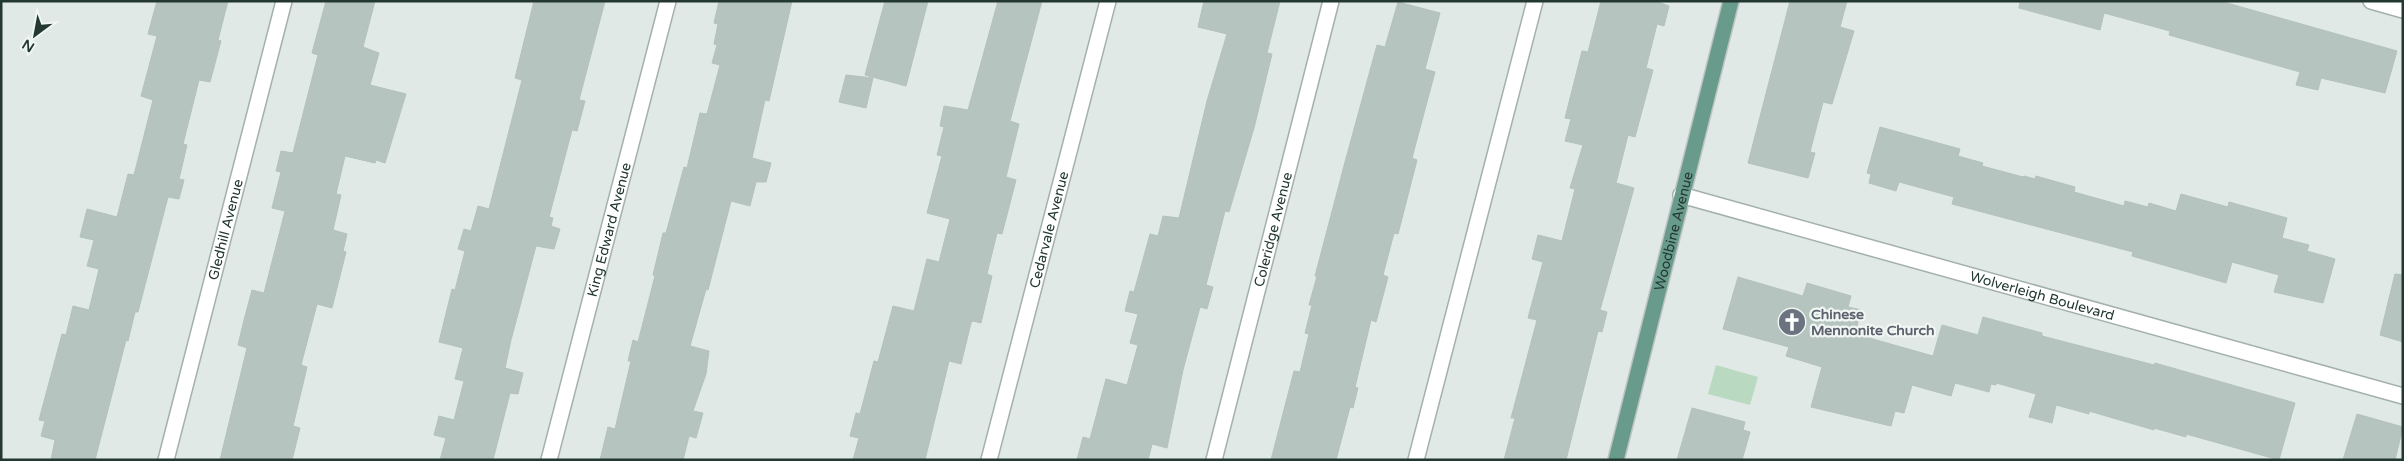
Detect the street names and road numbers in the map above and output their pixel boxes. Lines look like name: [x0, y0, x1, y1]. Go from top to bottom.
street label: King Edward Avenue: [584, 161, 635, 299]
street label: Cedarvale Avenue: [1026, 169, 1073, 290]
street label: Coleridge Avenue: [1250, 170, 1296, 289]
street label: Woodbine Avenue: [1651, 170, 1697, 292]
street label: Gledhill Avenue: [205, 177, 247, 282]
street label: Wolverleigh Boulevard: [1968, 268, 2116, 324]

